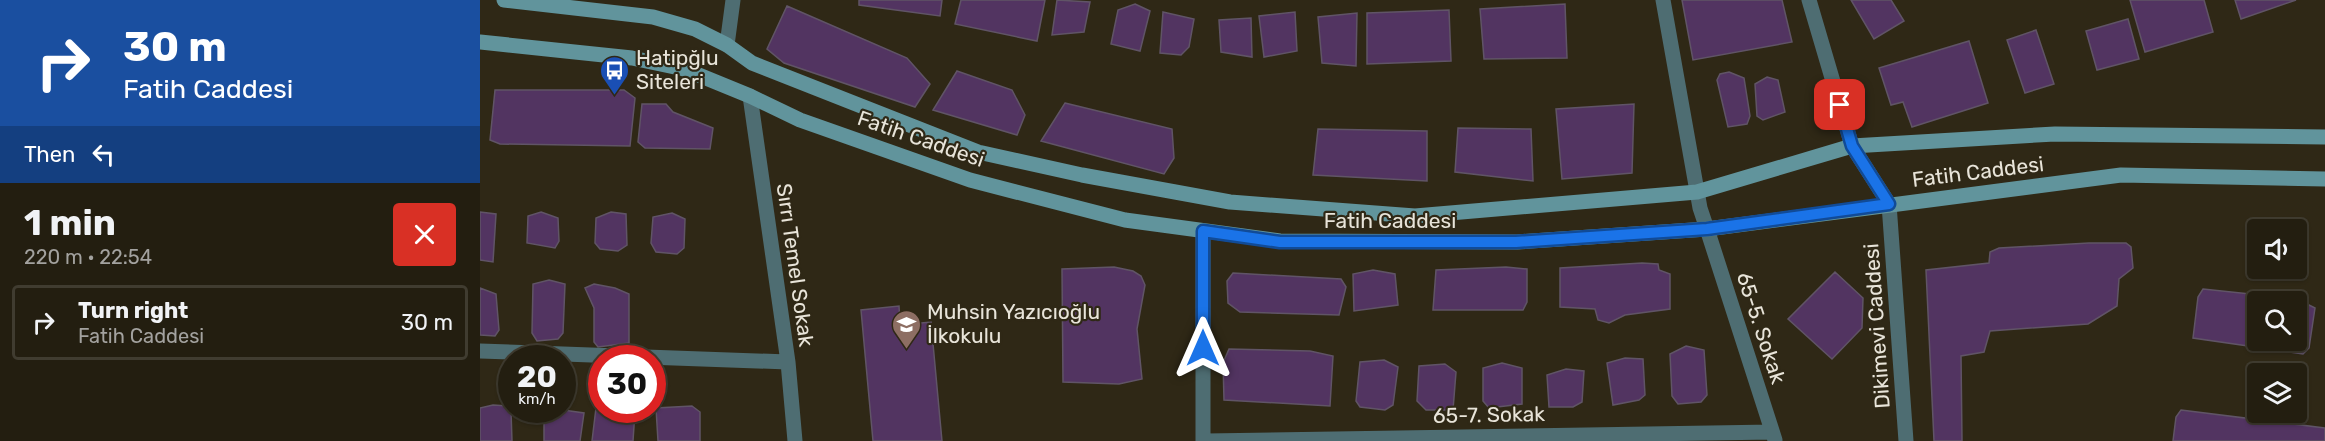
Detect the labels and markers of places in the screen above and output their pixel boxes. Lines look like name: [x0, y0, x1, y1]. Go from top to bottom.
place label: Hatipğlu Siteleri: [636, 45, 719, 94]
bus stop icon: Hatipğlu Siteleri: [599, 54, 631, 96]
pin: [1814, 79, 1865, 130]
place label: Muhsin Yazıcıoğlu İlkokulu: [927, 299, 1100, 348]
school or university icon: Muhsin Yazıcıoğlu İlkokulu: [890, 308, 922, 350]

